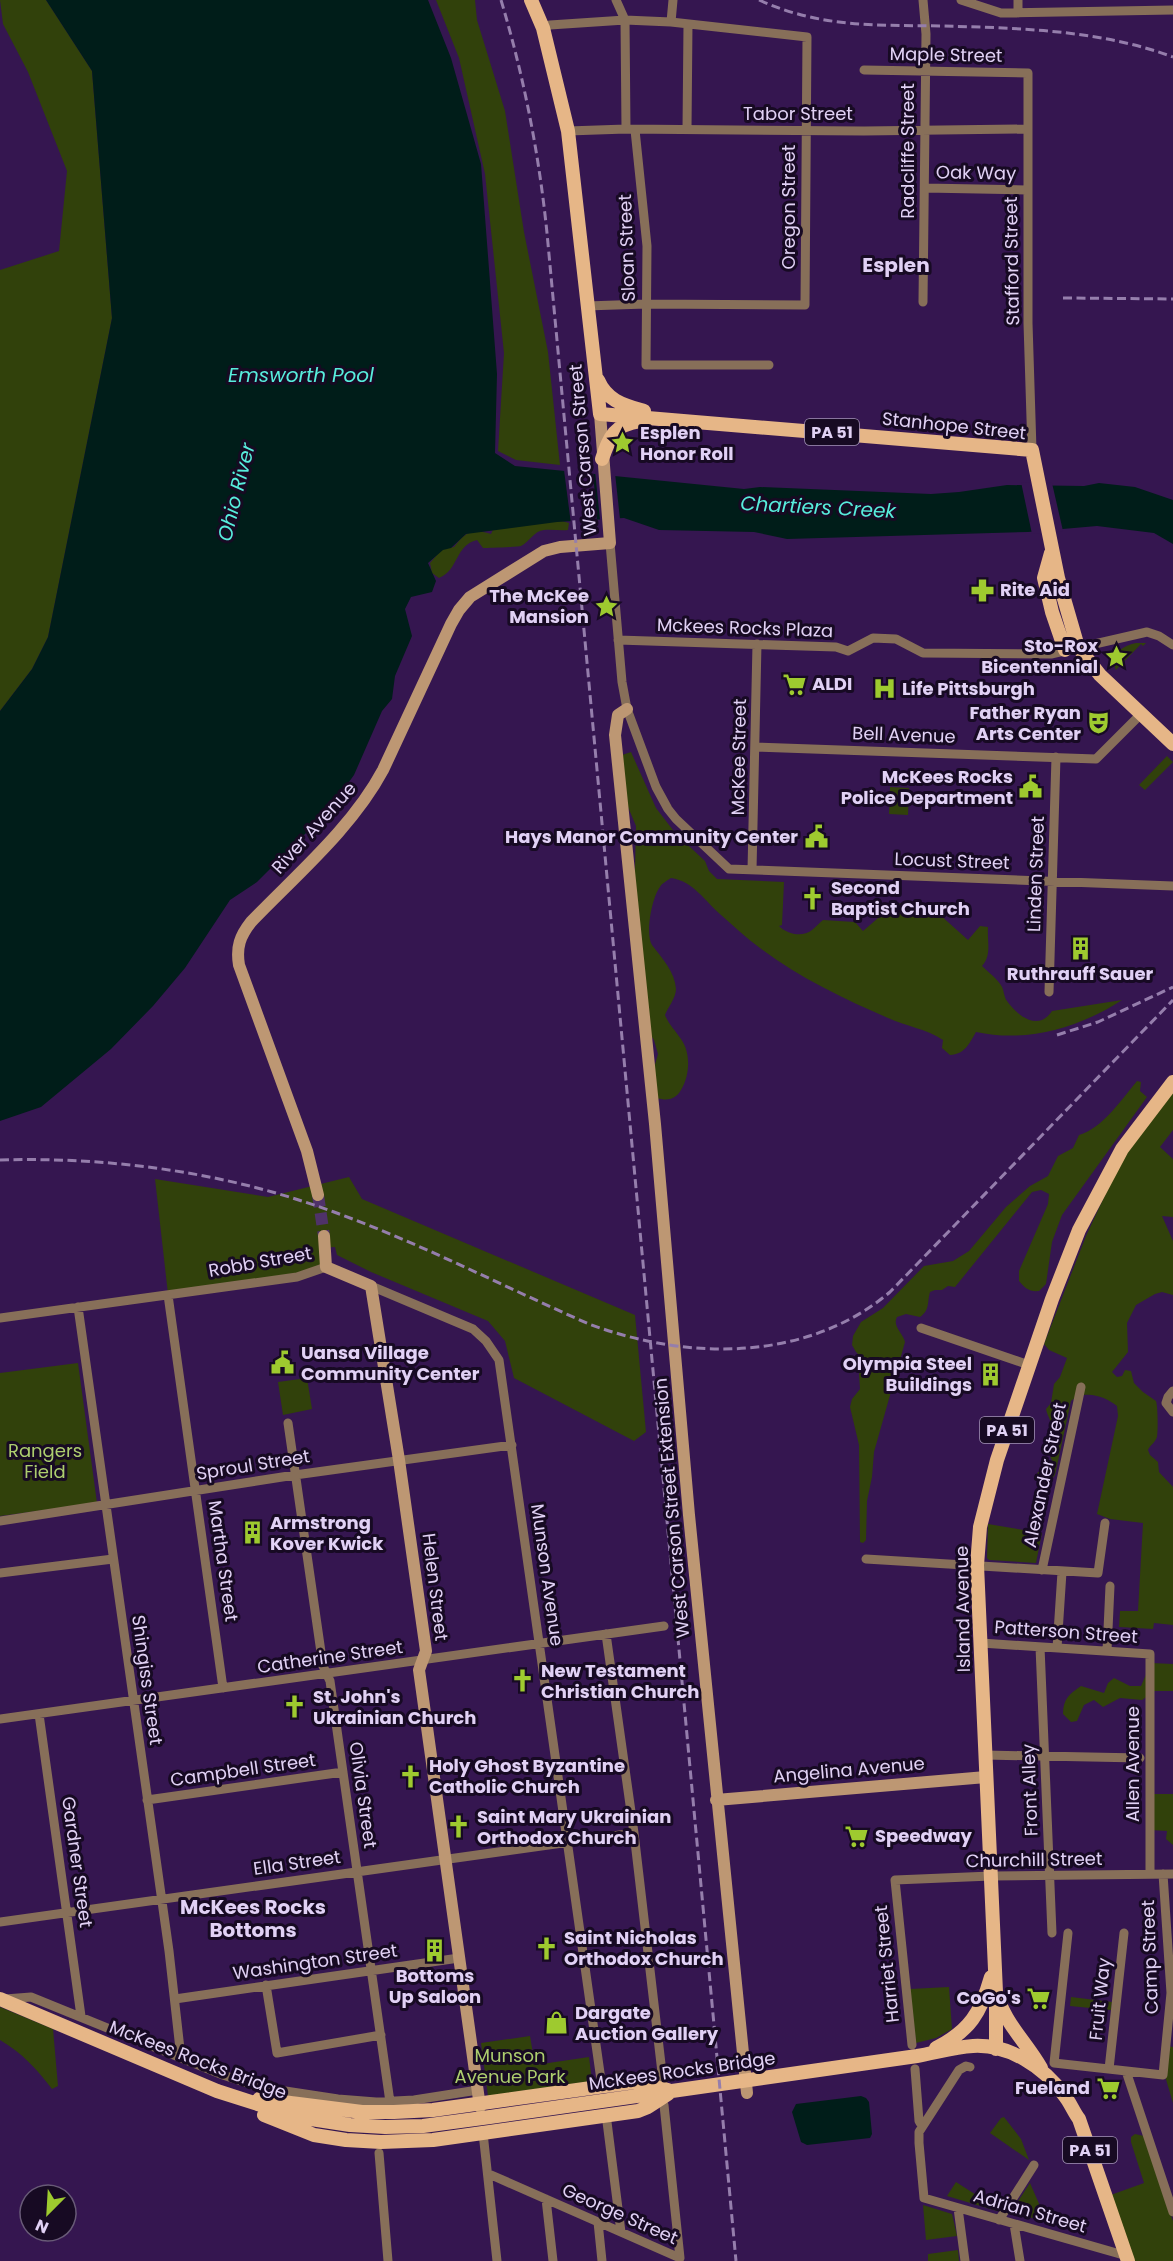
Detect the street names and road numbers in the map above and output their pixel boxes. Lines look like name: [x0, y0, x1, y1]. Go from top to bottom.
street label: Maple Street: [889, 41, 1003, 68]
street label: Radcliffe Street: [895, 83, 920, 219]
street label: Tabor Street: [743, 101, 853, 126]
street label: Oregon Street: [776, 145, 801, 269]
street label: Oak Way: [936, 159, 1016, 186]
street label: Sloan Street: [612, 194, 641, 302]
street label: Stafford Street: [998, 196, 1025, 326]
street label: West Carson Street: [563, 363, 602, 537]
street label: Stanhope Street: [881, 406, 1027, 445]
road number: PA 51: [805, 419, 859, 445]
street label: Mckees Rocks Plaza: [656, 612, 834, 643]
street label: McKee Street: [725, 698, 752, 816]
street label: Bell Avenue: [852, 720, 956, 749]
street label: River Avenue: [266, 776, 362, 879]
street label: Linden Street: [1021, 816, 1050, 932]
street label: Locust Street: [894, 846, 1010, 875]
street label: Robb Street: [206, 1240, 313, 1283]
street label: West Carson Street Extension: [648, 1377, 695, 1639]
street label: Alexander Street: [1017, 1400, 1072, 1550]
road number: PA 51: [980, 1417, 1034, 1443]
street label: Sproul Street: [194, 1443, 311, 1486]
street label: Martha Street: [203, 1499, 244, 1623]
street label: Munson Avenue: [525, 1502, 570, 1648]
street label: Helen Street: [416, 1532, 454, 1642]
street label: Island Avenue: [949, 1546, 976, 1672]
street label: Shingiss Street: [126, 1613, 169, 1747]
street label: Patterson Street: [994, 1614, 1138, 1649]
street label: Catherine Street: [256, 1634, 404, 1679]
street label: Allen Avenue: [1120, 1706, 1145, 1822]
street label: Olivia Street: [344, 1740, 383, 1850]
street label: Front Alley: [1015, 1743, 1044, 1837]
street label: Campbell Street: [169, 1747, 317, 1792]
street label: Angelina Avenue: [772, 1750, 926, 1789]
street label: Gardner Street: [56, 1795, 99, 1929]
street label: Ella Street: [252, 1844, 342, 1881]
street label: Churchill Street: [965, 1846, 1103, 1873]
street label: Camp Street: [1135, 1899, 1164, 2015]
street label: Harriet Street: [868, 1904, 905, 2024]
street label: Washington Street: [231, 1938, 399, 1985]
street label: Fruit Way: [1083, 1956, 1116, 2042]
street label: McKees Rocks Bridge: [106, 2014, 291, 2105]
street label: McKees Rocks Bridge: [587, 2045, 777, 2096]
road number: PA 51: [1063, 2137, 1117, 2163]
street label: George Street: [558, 2177, 682, 2250]
street label: Adrian Street: [971, 2182, 1090, 2239]

